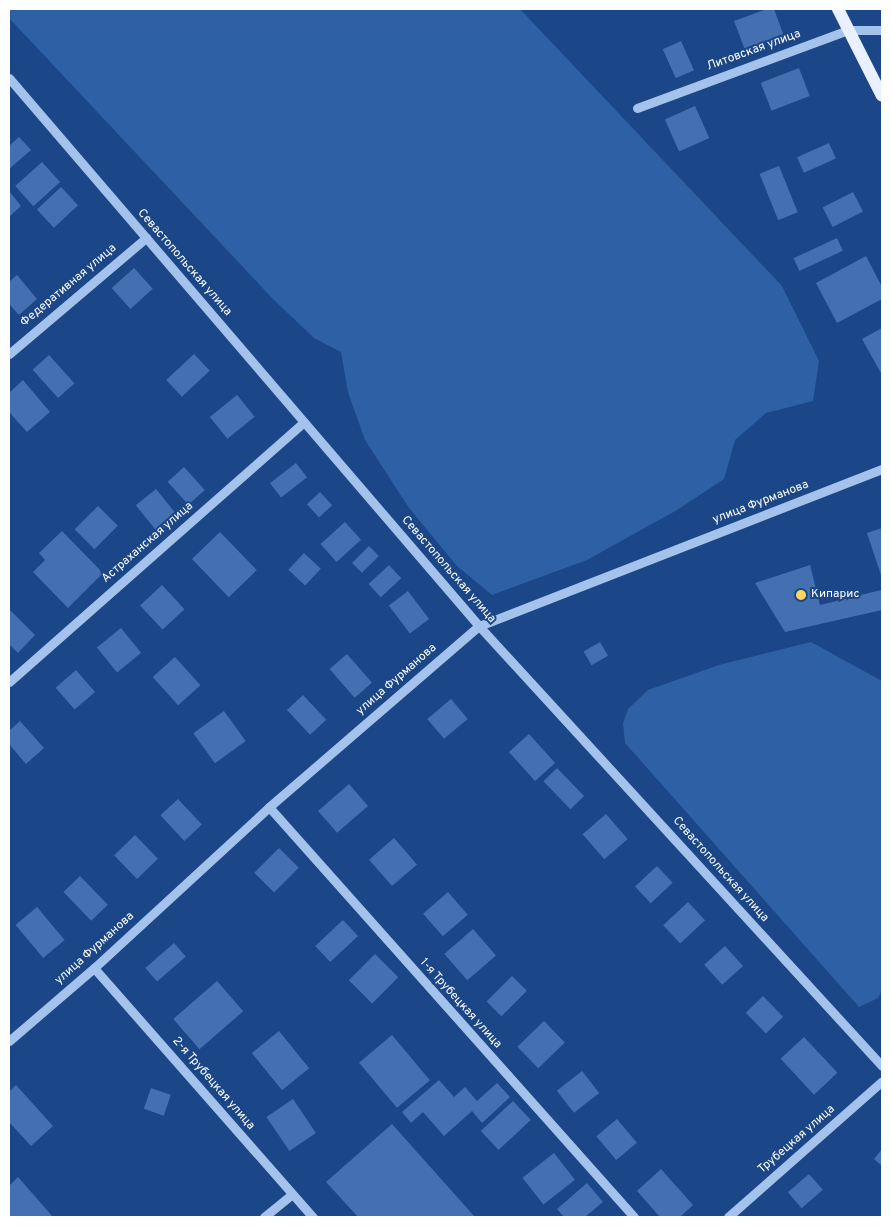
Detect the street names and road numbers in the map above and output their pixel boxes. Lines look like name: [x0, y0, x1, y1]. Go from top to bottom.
street label: Литовская улица: [705, 27, 803, 75]
street label: Севастопольская улица: [134, 207, 234, 319]
street label: Федеративная улица: [18, 242, 120, 330]
street label: улица Фурманова: [711, 478, 811, 528]
street label: Астраханская улица: [99, 500, 197, 586]
street label: Севастопольская улица: [398, 514, 498, 626]
street label: улица Фурманова: [354, 641, 440, 719]
street label: Севастопольская улица: [669, 814, 771, 926]
street label: улица Фурманова: [52, 910, 138, 988]
street label: 1-я Трубецкая улица: [416, 956, 504, 1052]
street label: 2-я Трубецкая улица: [169, 1034, 257, 1134]
street label: Трубецкая улица: [756, 1103, 838, 1177]

